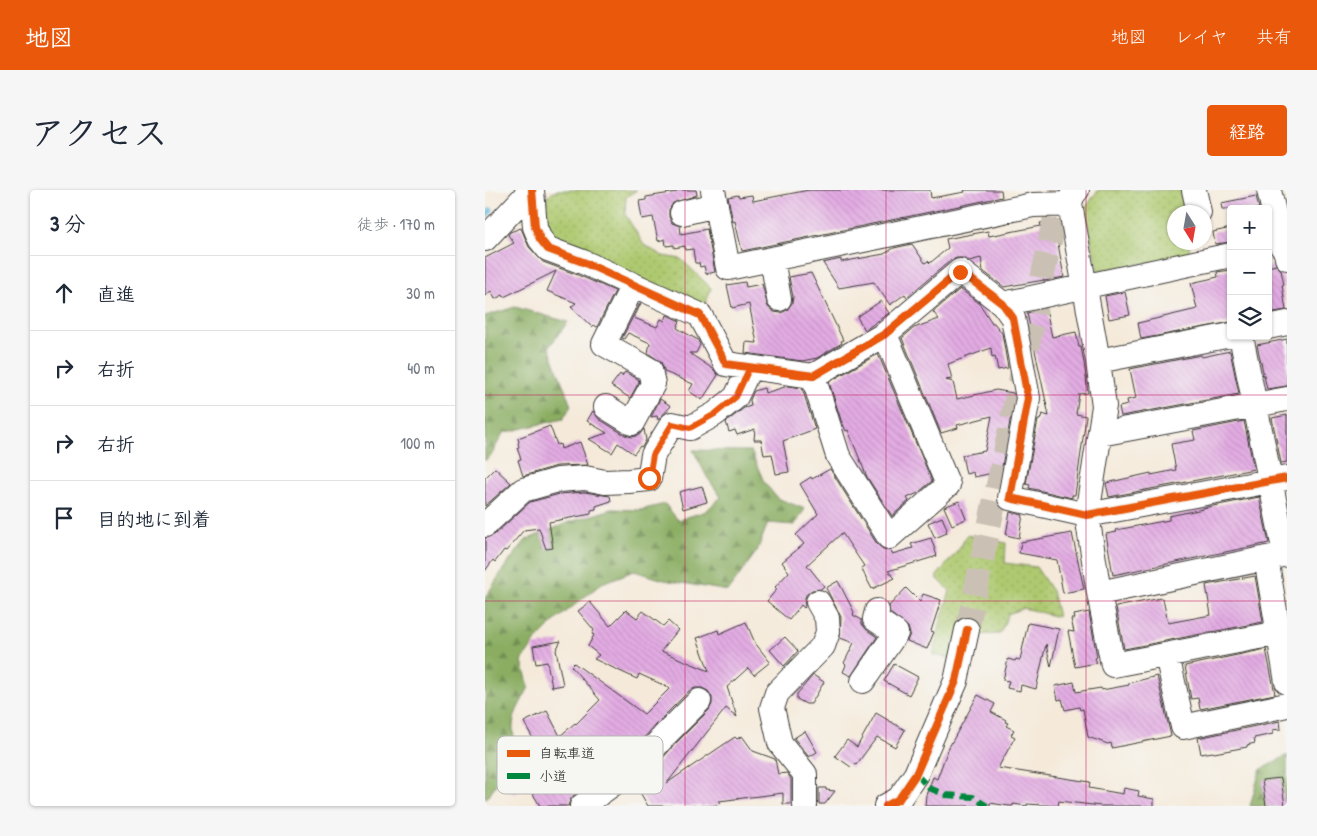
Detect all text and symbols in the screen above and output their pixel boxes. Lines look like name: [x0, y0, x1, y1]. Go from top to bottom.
text: 地図: [25, 21, 73, 53]
text: 地図: [1111, 24, 1147, 49]
text: レイヤ: [1175, 24, 1228, 49]
text: 共有: [1256, 24, 1292, 49]
button: 経路: [1207, 105, 1287, 156]
text: アクセス: [30, 109, 168, 156]
north arrow: [1167, 205, 1212, 250]
map controls: [1227, 205, 1272, 340]
button: +: [1227, 205, 1272, 250]
text: 3 分: [50, 209, 85, 238]
text: 徒歩 · 170 m: [357, 213, 435, 235]
button: −: [1227, 250, 1272, 295]
route end: [949, 261, 972, 284]
icon: ahead: [50, 279, 78, 307]
text: 直進: [97, 281, 135, 307]
text: 30 m: [406, 282, 435, 304]
button: layers: [1227, 295, 1272, 340]
icon: right: [50, 354, 78, 382]
text: 右折: [97, 356, 135, 382]
text: 40 m: [407, 357, 435, 379]
icon: right: [50, 429, 78, 457]
text: 右折: [97, 431, 135, 457]
text: 100 m: [400, 432, 435, 454]
route start: [638, 467, 661, 490]
icon: arrive: [50, 504, 78, 532]
text: 目的地に到着: [97, 506, 211, 532]
legend: [497, 736, 663, 794]
text: 自転車道: [539, 743, 595, 762]
text: 小道: [539, 766, 567, 785]

